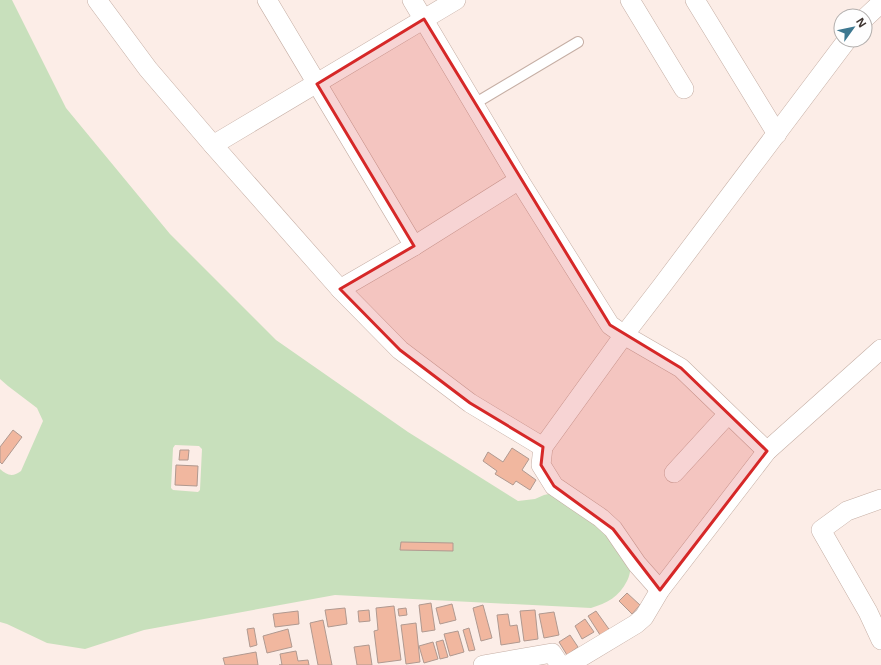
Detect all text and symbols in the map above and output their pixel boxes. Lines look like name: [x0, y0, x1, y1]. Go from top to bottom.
north arrow: [833, 8, 873, 48]
text: N: [853, 14, 871, 30]

